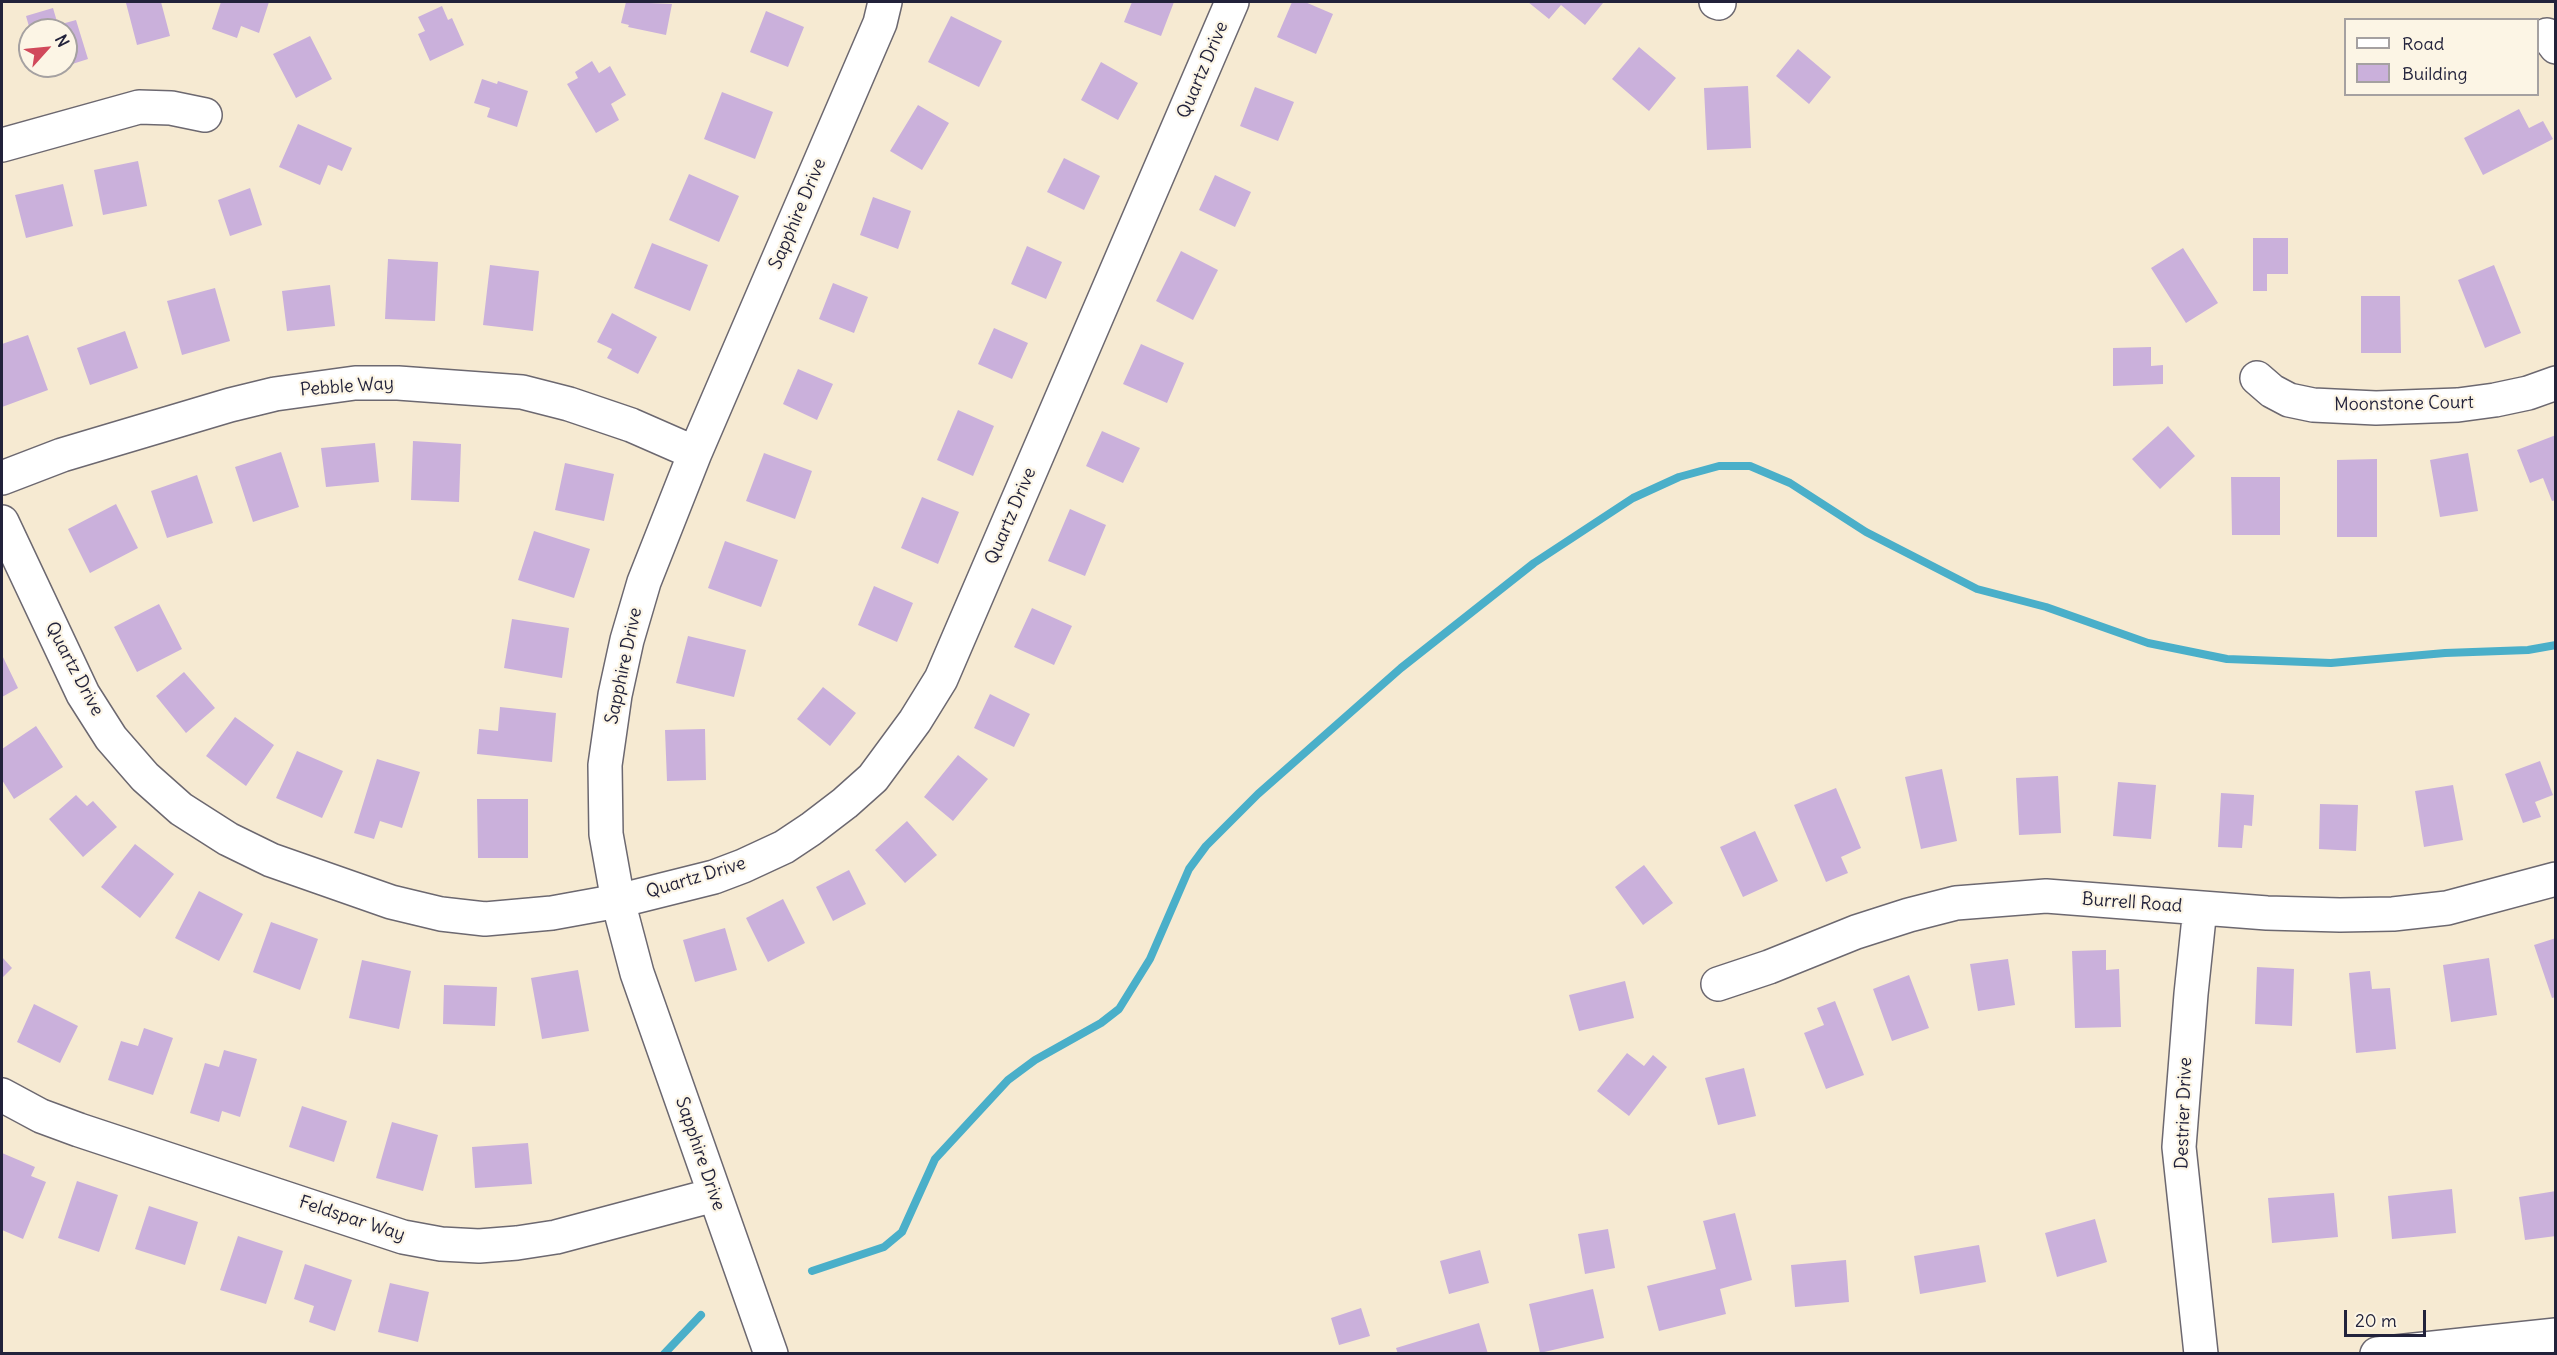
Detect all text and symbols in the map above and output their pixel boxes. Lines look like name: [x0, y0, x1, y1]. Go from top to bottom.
north arrow: [18, 18, 78, 78]
street label: Quartz Drive: [1173, 18, 1233, 122]
legend: [2344, 18, 2539, 96]
text: N: [51, 31, 74, 50]
text: Road: [2402, 32, 2444, 55]
text: Building: [2402, 62, 2467, 85]
street label: Sapphire Drive: [765, 155, 831, 273]
street label: Pebble Way: [299, 373, 395, 401]
street label: Moonstone Court: [2334, 392, 2474, 416]
street label: Quartz Drive: [981, 464, 1041, 568]
street label: Sapphire Drive: [601, 606, 647, 726]
street label: Quartz Drive: [40, 618, 108, 720]
street label: Quartz Drive: [644, 853, 748, 903]
street label: Burrell Road: [2081, 889, 2183, 917]
street label: Destrier Drive: [2171, 1057, 2197, 1169]
street label: Sapphire Drive: [670, 1094, 730, 1214]
street label: Feldspar Way: [296, 1192, 408, 1246]
scale bar: [2347, 1298, 2430, 1336]
text: 20 m: [2355, 1309, 2397, 1332]

